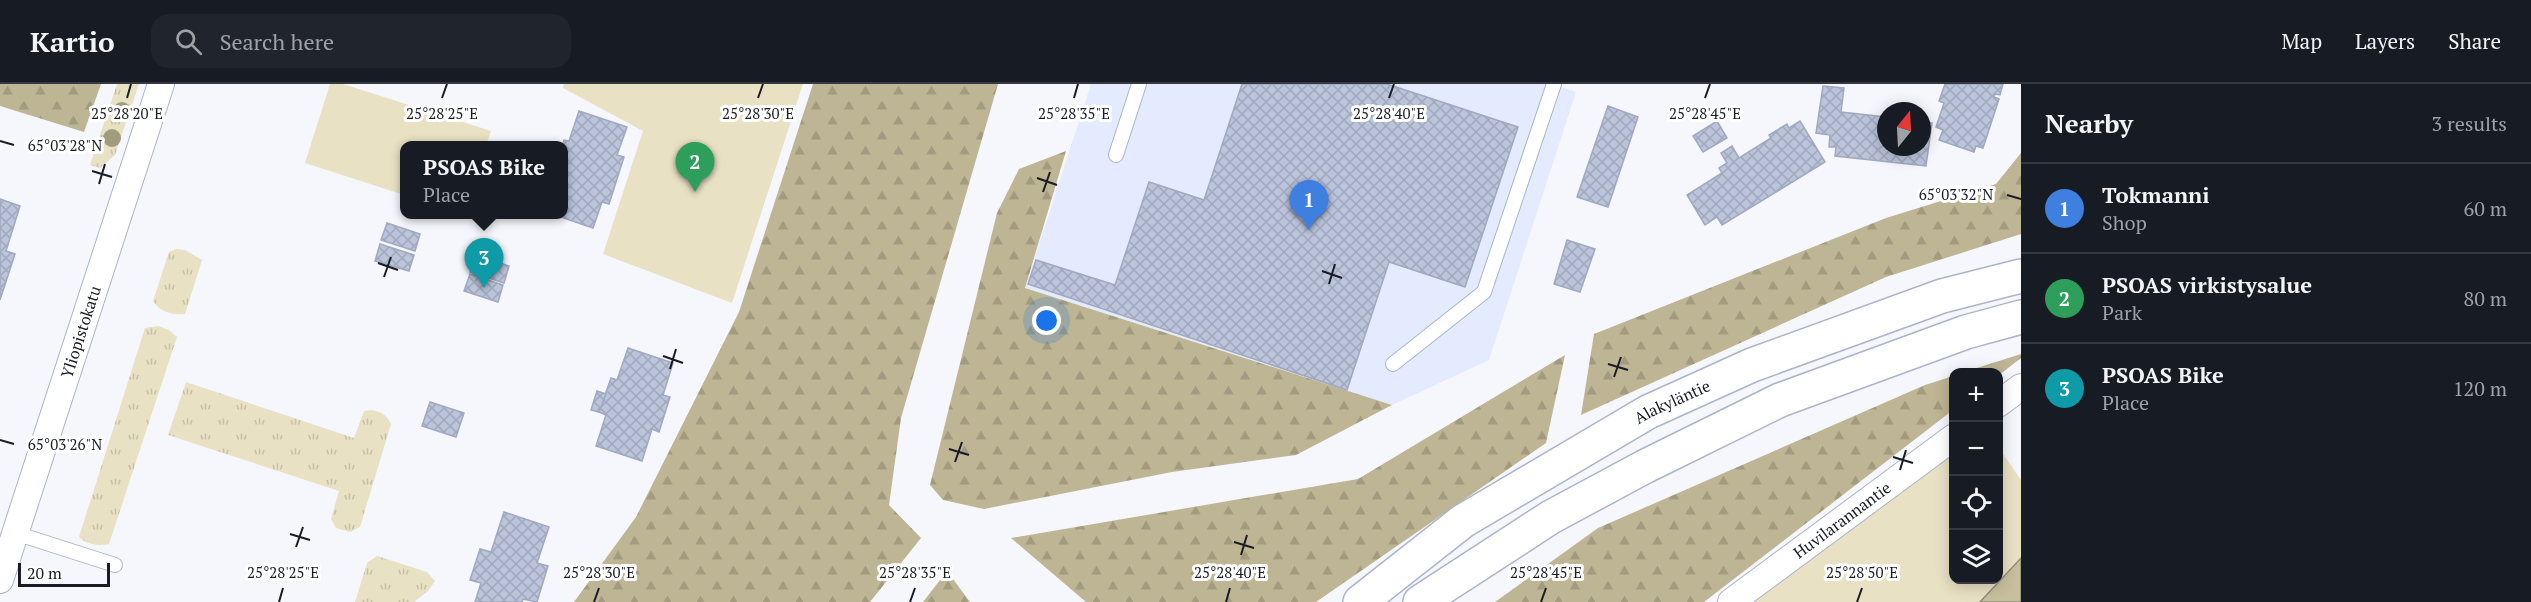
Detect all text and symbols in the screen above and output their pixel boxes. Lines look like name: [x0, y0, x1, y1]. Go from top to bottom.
search box: [151, 14, 571, 68]
text: Kartio: [30, 23, 115, 60]
icon: search: [172, 25, 205, 58]
text: Search here: [220, 27, 334, 56]
text: Map: [2281, 27, 2322, 55]
text: Layers: [2355, 27, 2415, 55]
text: Share: [2448, 27, 2501, 55]
north arrow: [1877, 102, 1931, 156]
text: 25°28'20"E: [91, 103, 163, 123]
text: 25°28'25"E: [406, 103, 478, 123]
text: 25°28'30"E: [722, 103, 794, 123]
text: 25°28'35"E: [1038, 103, 1110, 123]
text: 25°28'40"E: [1353, 103, 1425, 123]
text: 25°28'45"E: [1669, 103, 1741, 123]
text: Nearby: [2045, 106, 2133, 140]
text: 3 results: [2432, 110, 2507, 137]
text: 65°03'28"N: [28, 135, 102, 155]
popup: [400, 141, 568, 219]
pin: 2: [676, 142, 714, 192]
text: PSOAS Bike: [423, 152, 545, 181]
pin: 1: [1290, 180, 1328, 230]
text: Tokmanni: [2102, 180, 2210, 209]
text: Place: [423, 181, 470, 208]
text: 65°03'32"N: [1919, 184, 1993, 204]
text: 1: [2059, 195, 2070, 222]
text: 60 m: [2464, 195, 2507, 222]
text: Shop: [2102, 209, 2147, 236]
pin: 3: [464, 238, 504, 288]
text: PSOAS virkistysalue: [2102, 270, 2312, 299]
street label: Yliopistokatu: [55, 283, 106, 381]
text: 2: [2059, 285, 2070, 312]
text: 80 m: [2464, 285, 2507, 312]
text: Park: [2102, 299, 2142, 326]
your location: [1032, 306, 1061, 335]
text: PSOAS Bike: [2102, 360, 2224, 389]
map controls: [1949, 368, 2003, 584]
button: +: [1949, 368, 2003, 422]
street label: Alakyläntie: [1630, 374, 1714, 429]
text: 3: [2059, 375, 2070, 402]
text: 120 m: [2453, 375, 2507, 402]
text: Place: [2102, 389, 2149, 416]
button: −: [1949, 422, 2003, 476]
text: 65°03'26"N: [28, 434, 102, 454]
street label: Huvilarannantie: [1789, 476, 1895, 563]
button: locate: [1949, 476, 2003, 530]
button: layers: [1949, 530, 2003, 584]
scale bar: [18, 560, 110, 588]
text: 20 m: [27, 562, 62, 584]
text: 25°28'25"E: [247, 562, 319, 582]
text: 25°28'30"E: [563, 562, 635, 582]
text: 25°28'35"E: [879, 562, 951, 582]
text: 25°28'40"E: [1194, 562, 1266, 582]
text: 25°28'45"E: [1510, 562, 1582, 582]
text: 25°28'50"E: [1826, 562, 1898, 582]

